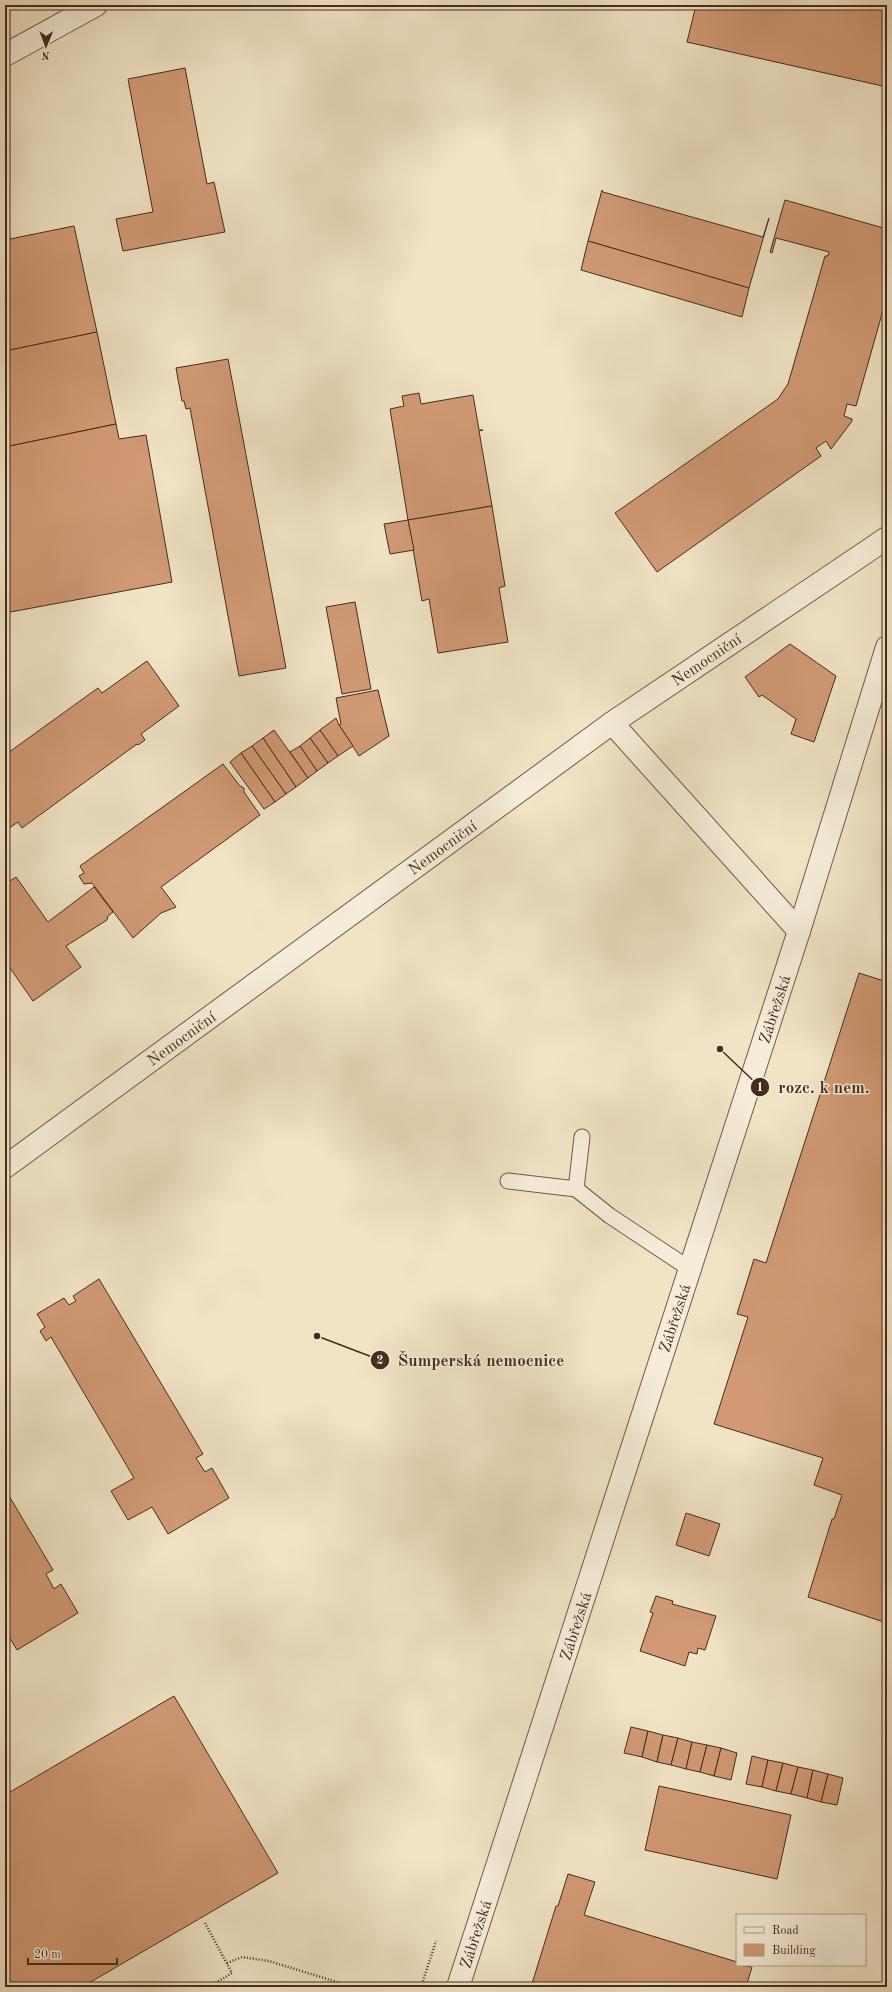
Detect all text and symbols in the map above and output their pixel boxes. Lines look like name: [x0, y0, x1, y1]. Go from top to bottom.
north arrow: [26, 26, 66, 66]
text: N: [41, 49, 50, 60]
street label: Nemocniční: [669, 631, 745, 690]
street label: Nemocniční: [406, 818, 481, 879]
street label: Zábřežská: [757, 973, 794, 1046]
street label: Nemocniční: [145, 1009, 220, 1070]
callout: rozc. k nem.: [750, 1072, 877, 1101]
text: rozc. k nem.: [778, 1080, 870, 1097]
text: 1: [757, 1082, 763, 1094]
street label: Zábřežská: [657, 1282, 694, 1355]
callout: Šumperská nemocnice: [370, 1346, 572, 1375]
text: Šumperská nemocnice: [398, 1350, 564, 1370]
text: 2: [377, 1355, 384, 1367]
street label: Zábřežská: [558, 1590, 595, 1663]
street label: Zábřežská: [458, 1898, 495, 1971]
legend: [736, 1914, 866, 1966]
text: Road: [772, 1925, 799, 1937]
scale bar: [28, 1940, 117, 1966]
text: Building: [772, 1945, 816, 1957]
text: 20 m: [34, 1949, 61, 1961]

